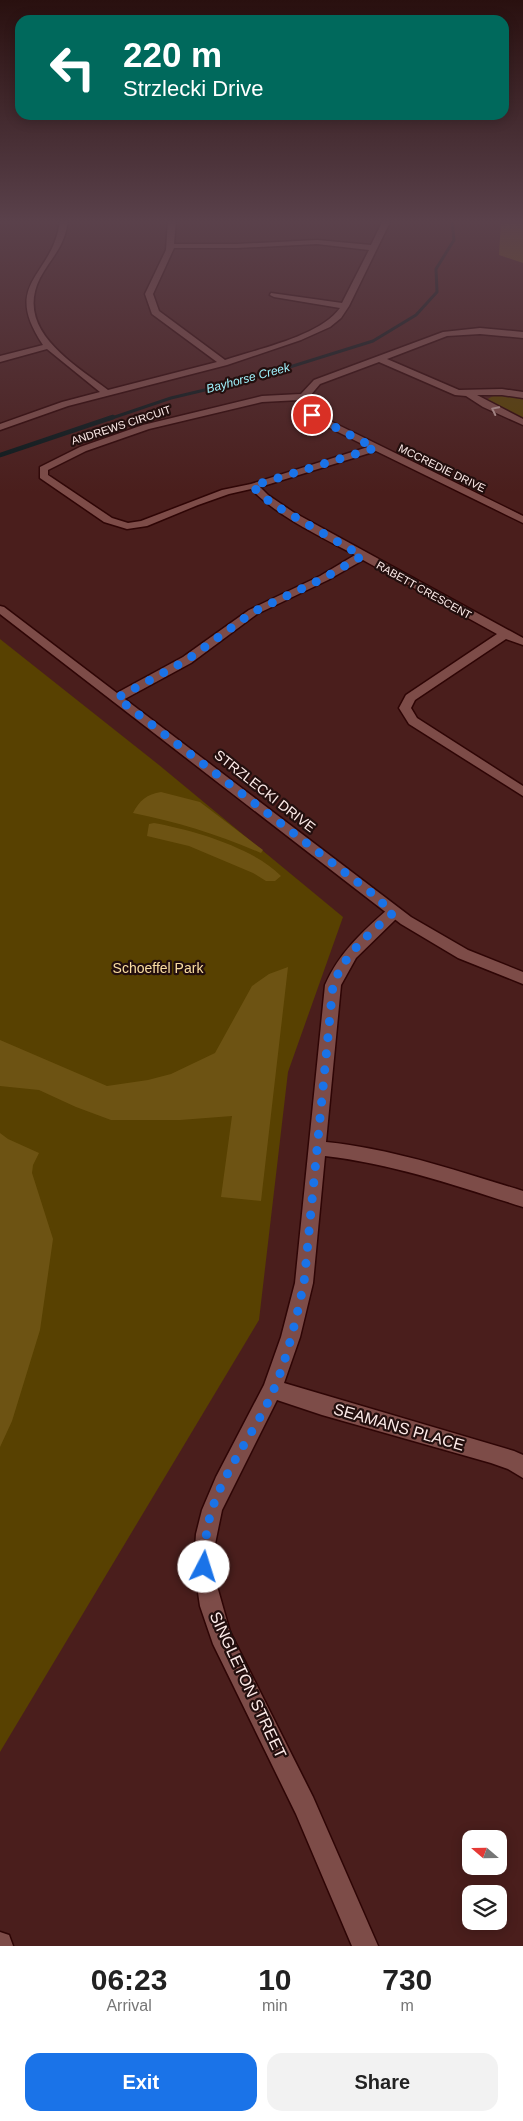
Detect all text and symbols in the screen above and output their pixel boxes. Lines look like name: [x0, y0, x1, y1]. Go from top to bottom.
icon: left: [40, 35, 105, 100]
text: 220 m: [123, 35, 222, 74]
text: Strzlecki Drive: [123, 76, 264, 101]
water label: Bayhorse Creek: [205, 360, 292, 396]
pin: [291, 394, 333, 436]
icon: arrive: [298, 401, 326, 429]
street label: ANDREWS CIRCUIT: [70, 403, 173, 447]
one-way arrow: [491, 405, 500, 416]
street label: MCCREDIE DRIVE: [397, 442, 487, 494]
street label: RABETT CRESCENT: [374, 559, 474, 621]
street label: STRZLECKI DRIVE: [211, 747, 319, 835]
park label: Schoeffel Park: [113, 960, 204, 976]
street label: SEAMANS PLACE: [332, 1400, 466, 1454]
position arrow: [177, 1540, 229, 1592]
street label: SINGLETON STREET: [207, 1609, 290, 1761]
north arrow: [462, 1830, 508, 1875]
map controls: [462, 1830, 507, 1930]
button: layers: [462, 1885, 507, 1930]
text: 06:23: [91, 1963, 167, 1996]
text: 10: [258, 1963, 292, 1996]
text: 730: [382, 1963, 432, 1996]
text: Arrival: [106, 1997, 152, 2014]
text: min: [262, 1997, 288, 2014]
text: m: [401, 1997, 414, 2014]
button: Exit: [25, 2053, 257, 2111]
button: Share: [267, 2053, 498, 2111]

